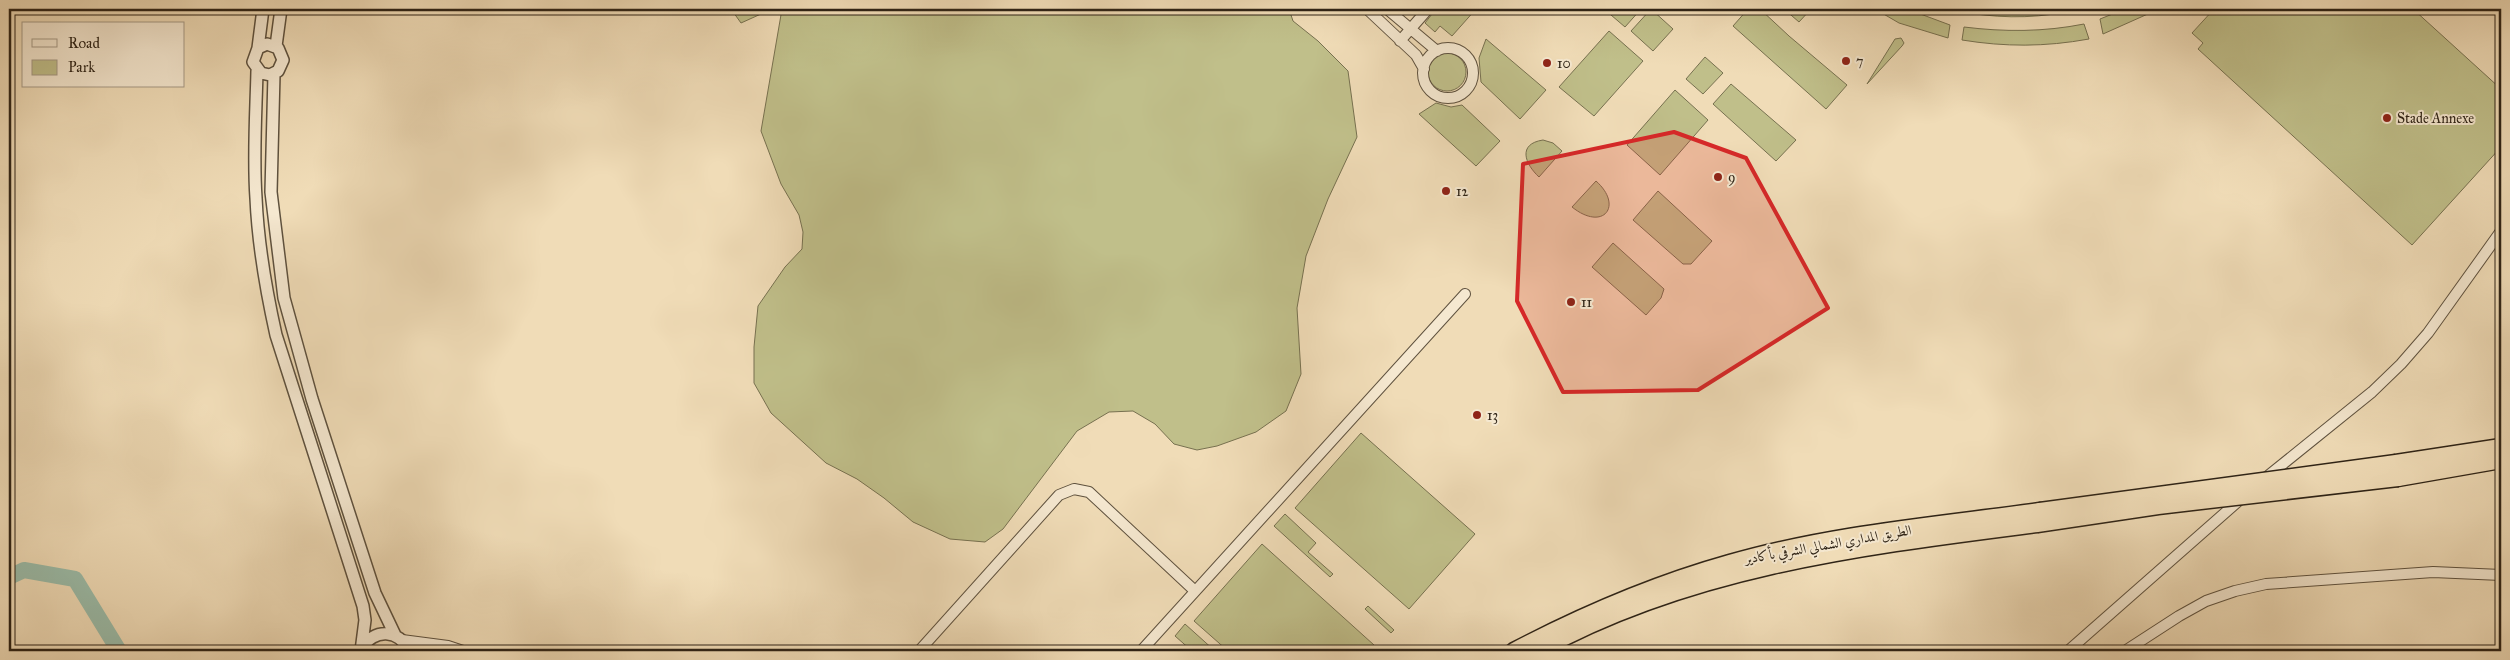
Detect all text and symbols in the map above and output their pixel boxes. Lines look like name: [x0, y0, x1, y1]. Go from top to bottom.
legend: [22, 22, 185, 88]
text: Road: [68, 34, 100, 52]
place label: 7: [1856, 53, 1863, 70]
place label: 10: [1557, 55, 1571, 72]
marker: 7: [1840, 55, 1852, 67]
marker: 10: [1541, 57, 1553, 69]
text: Park: [68, 58, 95, 76]
place label: Stade Annexe: [2397, 110, 2474, 127]
marker: Stade Annexe: [2381, 112, 2393, 124]
place label: 9: [1728, 169, 1736, 186]
marker: 9: [1712, 171, 1724, 183]
place label: 12: [1456, 183, 1469, 200]
marker: 12: [1440, 185, 1452, 197]
place label: 11: [1581, 294, 1593, 311]
marker: 11: [1565, 296, 1577, 308]
place label: 13: [1487, 407, 1498, 424]
marker: 13: [1471, 409, 1483, 421]
street label: الطريق المداري الشمالي الشرقي بأكادير: [1741, 519, 1913, 571]

